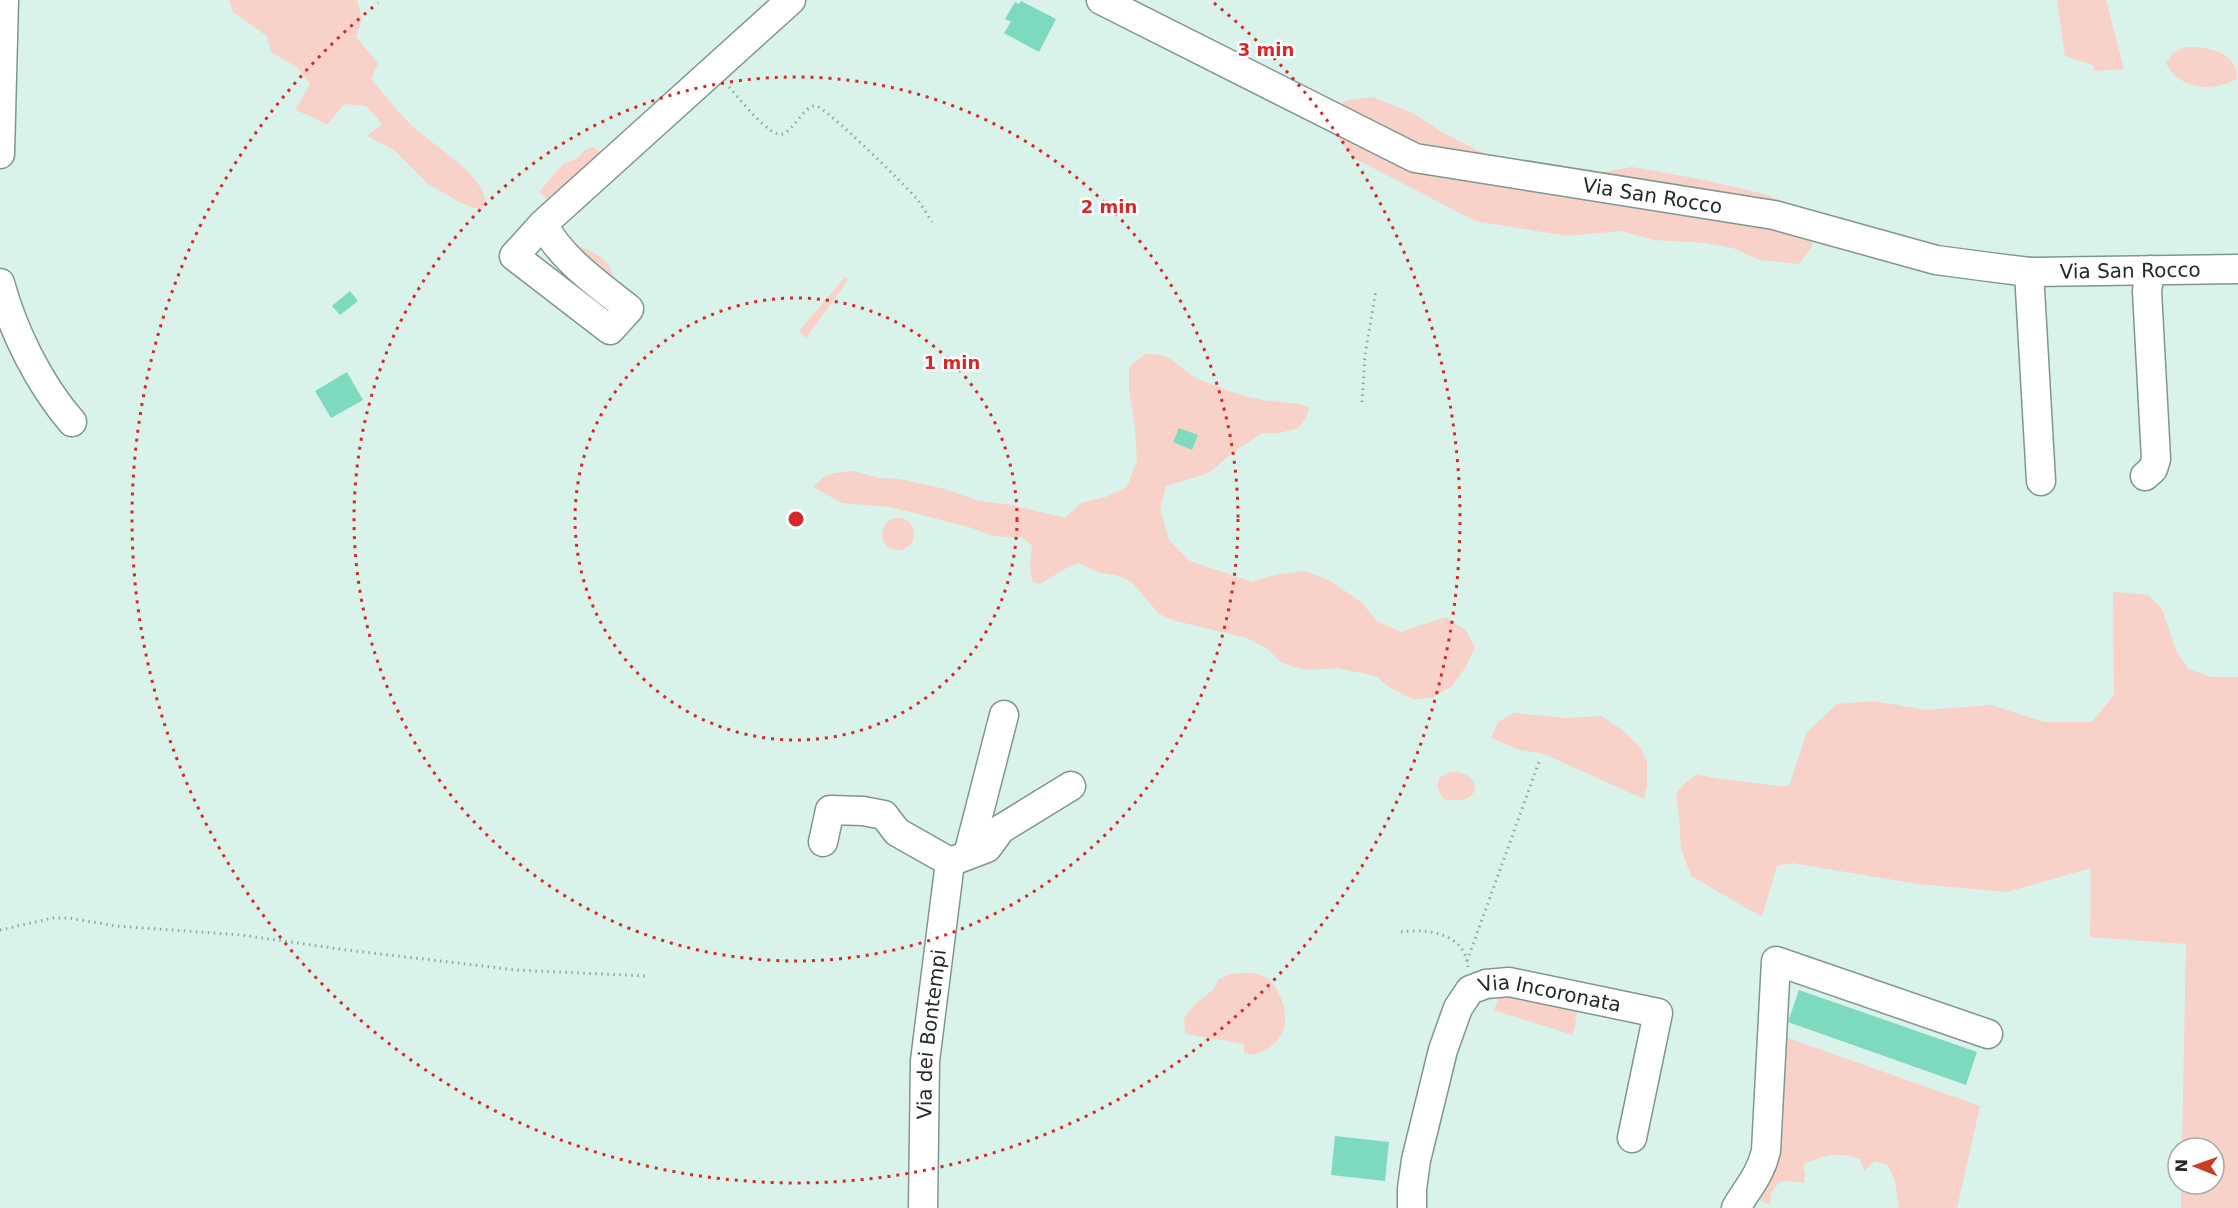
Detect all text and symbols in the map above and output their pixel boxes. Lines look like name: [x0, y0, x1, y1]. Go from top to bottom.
text: 3 min: [1238, 39, 1294, 60]
street label: Via San Rocco: [1581, 173, 1724, 219]
text: 2 min: [1081, 196, 1137, 217]
street label: Via San Rocco: [2059, 258, 2201, 284]
text: 1 min: [924, 352, 980, 373]
centre of rings: [786, 509, 806, 529]
street label: Via dei Bontempi: [912, 948, 951, 1120]
street label: Via Incoronata: [1475, 970, 1623, 1017]
north arrow: [2166, 1136, 2226, 1196]
text: N: [2172, 1159, 2191, 1173]

